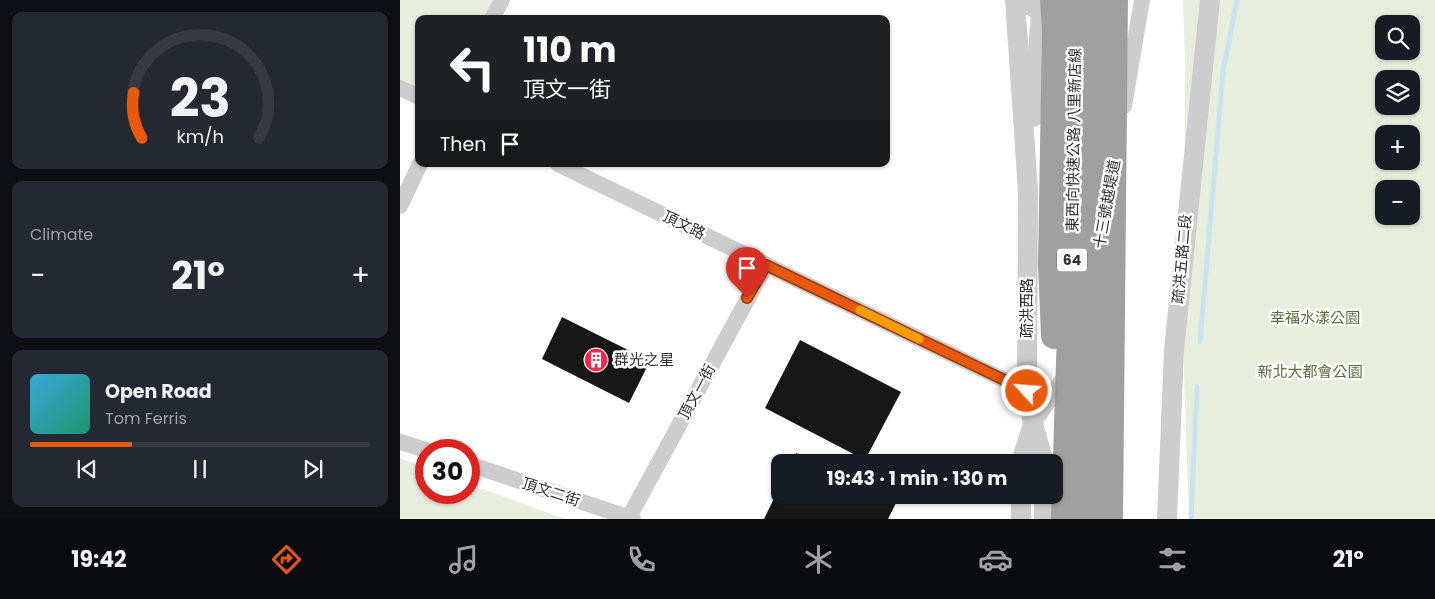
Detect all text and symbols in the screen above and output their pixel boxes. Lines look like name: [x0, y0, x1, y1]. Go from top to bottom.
map controls: [1375, 15, 1420, 225]
button: search: [1375, 15, 1420, 60]
text: 110 m: [523, 25, 617, 74]
icon: left: [440, 35, 505, 100]
street label: 東西向快速公路 八里新店線: [1061, 48, 1086, 232]
text: 23: [169, 62, 231, 135]
button: layers: [1375, 70, 1420, 115]
text: 頂文一街: [523, 74, 611, 105]
text: km/h: [176, 124, 224, 149]
button: +: [1375, 125, 1420, 170]
icon: arrive: [496, 130, 524, 158]
text: Then: [440, 131, 486, 158]
street label: 十三號越堤道: [1088, 158, 1125, 250]
button: −: [1375, 180, 1420, 225]
street label: 頂文路: [659, 205, 709, 244]
street label: 疏洪五路二段: [1167, 213, 1196, 305]
text: Climate: [30, 223, 93, 246]
pin: [726, 247, 768, 298]
road number: 64: [1057, 248, 1087, 272]
text: 21°: [171, 249, 225, 302]
icon: arrive: [733, 254, 761, 282]
text: −: [30, 256, 45, 295]
text: +: [351, 256, 370, 295]
street label: 疏洪西路: [1016, 278, 1037, 338]
park label: 幸福水漾公園: [1270, 307, 1360, 328]
building icon: 群光之星: [583, 347, 609, 373]
place label: 群光之星: [614, 349, 674, 370]
street label: 頂文一街: [673, 360, 720, 423]
park label: 新北大都會公園: [1257, 361, 1363, 382]
position arrow: [1000, 364, 1052, 416]
text: Open Road: [105, 378, 212, 405]
text: Tom Ferris: [105, 407, 187, 430]
speed limit sign: 30: [415, 439, 480, 504]
icon: previous: [73, 455, 101, 483]
icon: pause: [186, 455, 214, 483]
icon: next: [299, 455, 327, 483]
text: 19:43 · 1 min · 130 m: [827, 465, 1007, 492]
street label: 頂文二街: [519, 472, 583, 511]
icon: directions: [269, 542, 304, 577]
icon: music: [446, 542, 481, 577]
icon: phone: [624, 542, 659, 577]
icon: climate: [801, 542, 836, 577]
icon: car: [978, 542, 1013, 577]
icon: filters: [1155, 542, 1190, 577]
text: 19:42: [71, 544, 127, 575]
text: 21°: [1333, 544, 1364, 575]

